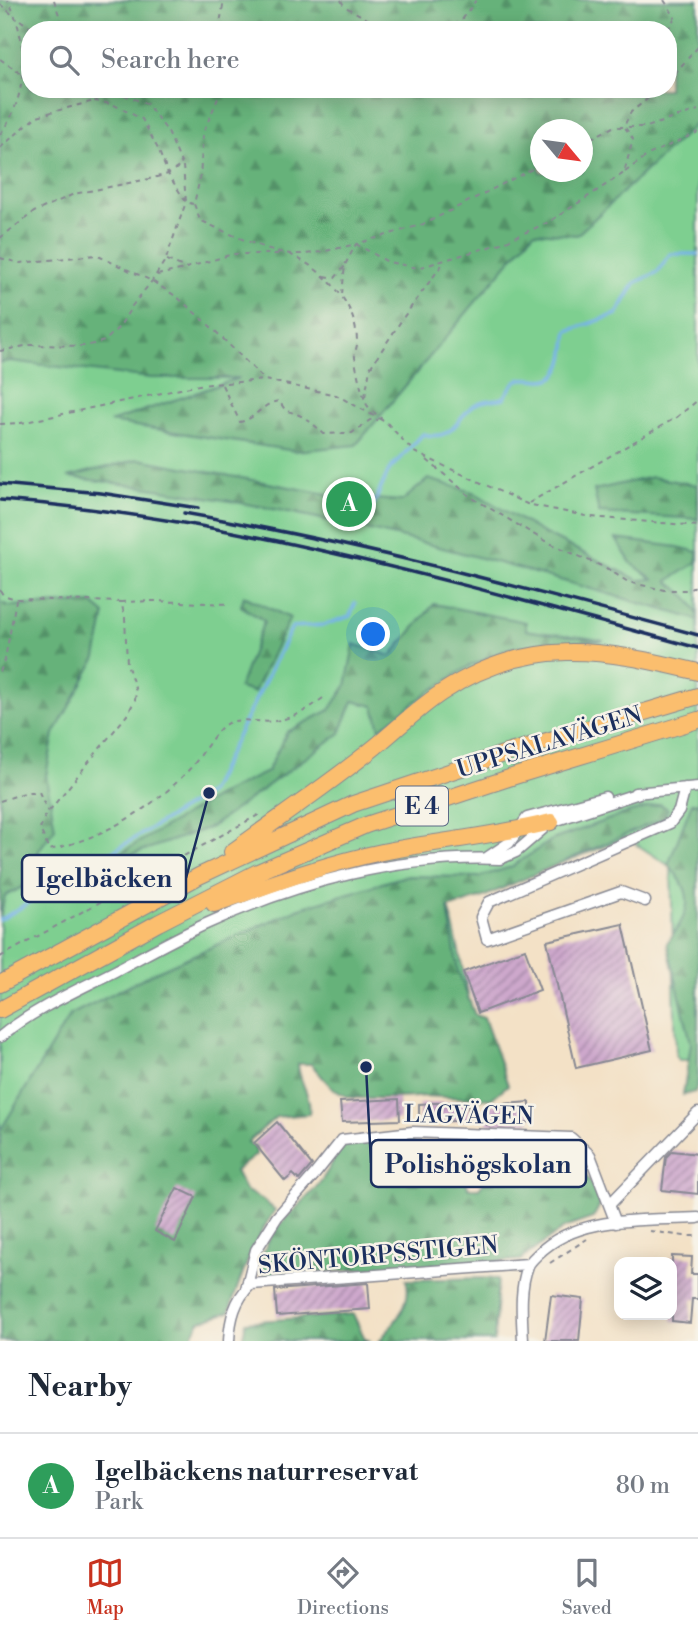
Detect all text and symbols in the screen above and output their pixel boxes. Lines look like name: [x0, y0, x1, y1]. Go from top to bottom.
search box: [21, 21, 677, 98]
icon: search: [45, 41, 83, 79]
text: Search here: [101, 44, 240, 76]
north arrow: [530, 119, 593, 182]
pin: A: [326, 478, 372, 530]
your location: [356, 617, 390, 651]
street label: UPPSALAVÄGEN: [452, 699, 646, 785]
road number: E 4: [396, 786, 448, 826]
callout: Igelbäcken: [22, 855, 186, 902]
text: Igelbäcken: [36, 863, 172, 895]
street label: LAGVÄGEN: [404, 1099, 534, 1132]
callout: Polishögskolan: [371, 1140, 586, 1187]
text: Polishögskolan: [385, 1149, 571, 1181]
street label: SKÖNTORPSSTIGEN: [257, 1230, 500, 1281]
map controls: [614, 1257, 677, 1320]
button: layers: [614, 1257, 677, 1320]
text: Nearby: [28, 1368, 132, 1406]
text: Igelbäckens naturreservat: [95, 1456, 418, 1488]
text: A: [43, 1472, 59, 1500]
text: 80 m: [616, 1472, 670, 1500]
text: Park: [95, 1488, 143, 1516]
tab: Map: [86, 1554, 124, 1620]
tab: Directions: [297, 1554, 389, 1620]
tab: Saved: [562, 1554, 612, 1620]

